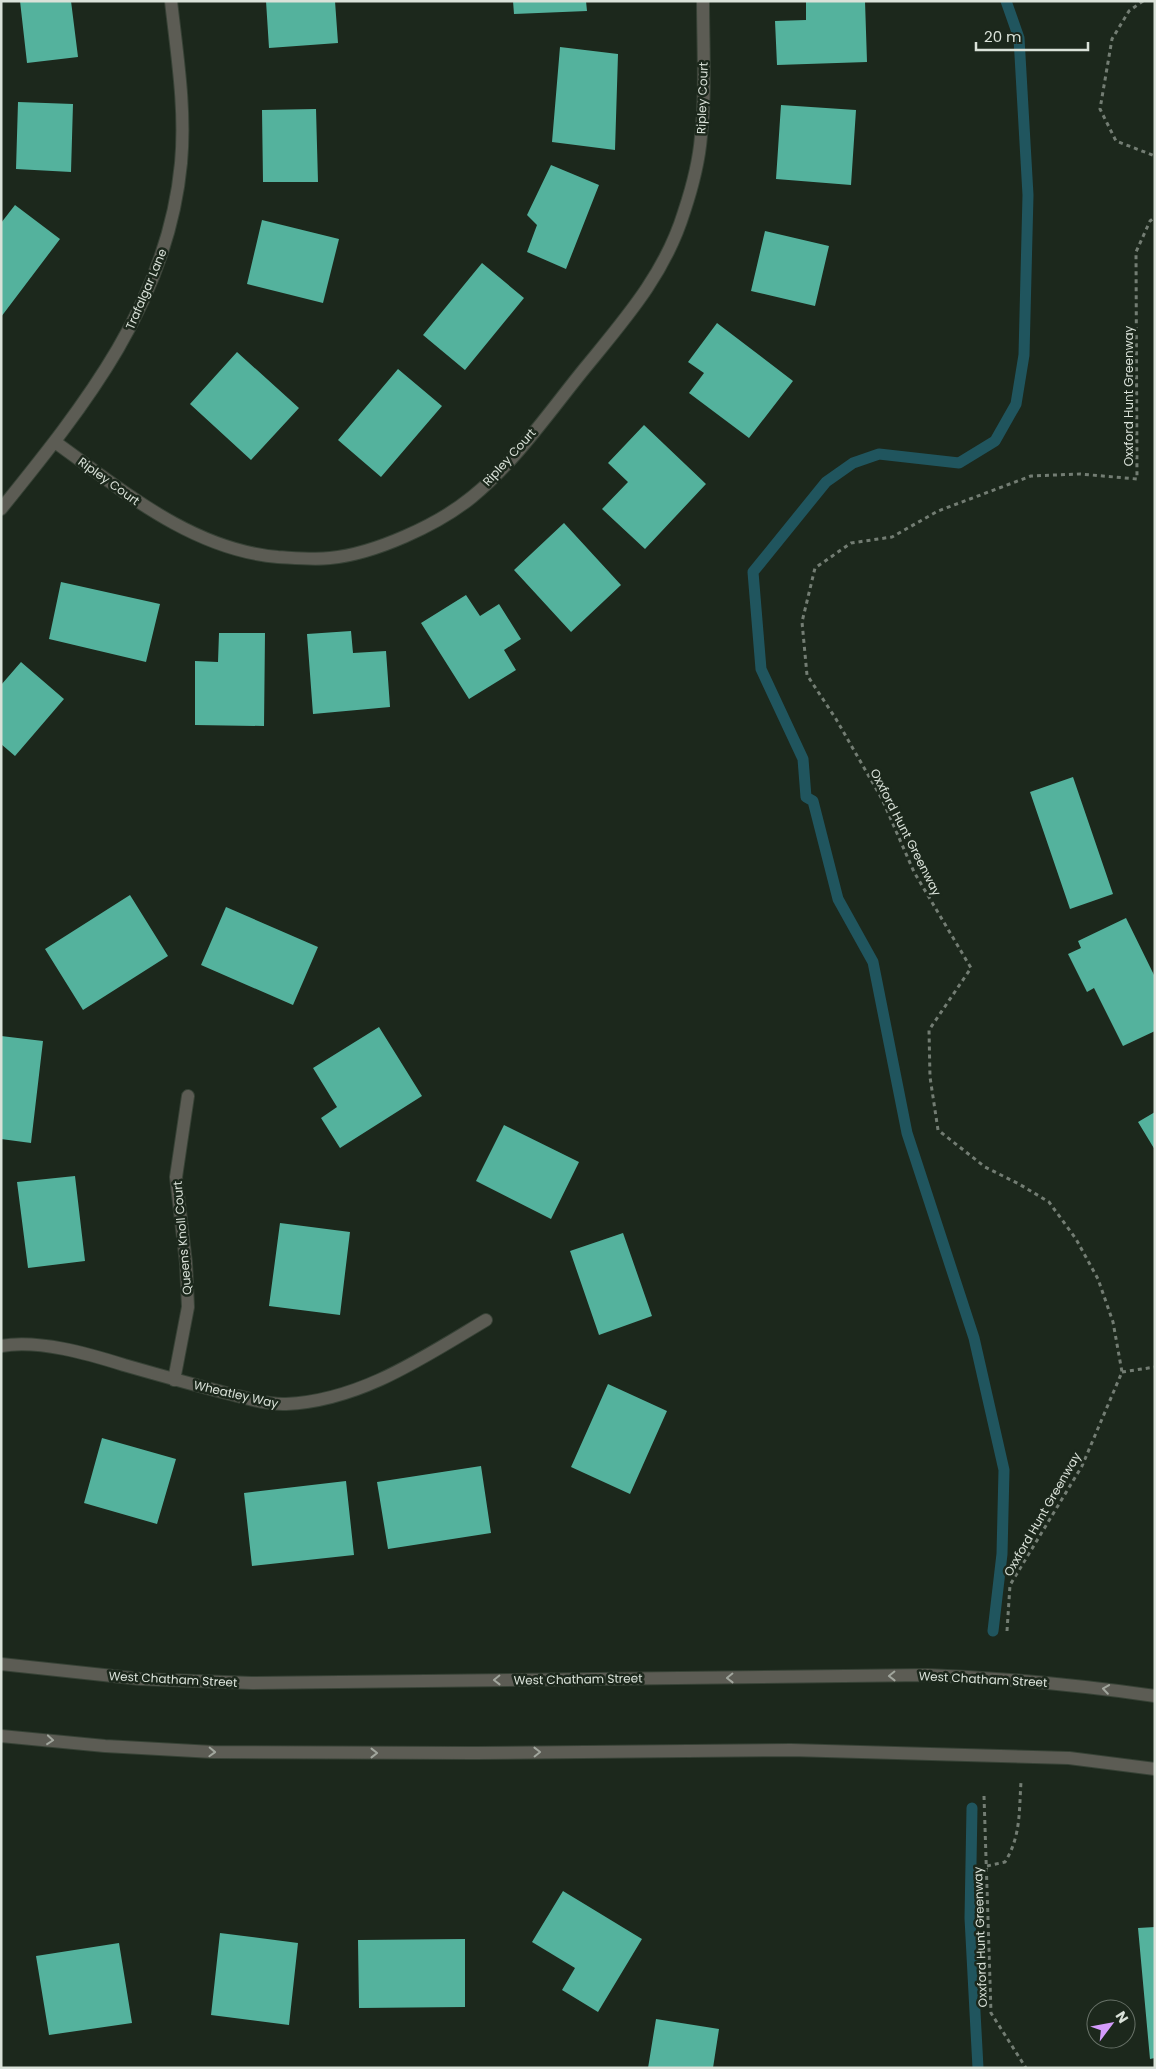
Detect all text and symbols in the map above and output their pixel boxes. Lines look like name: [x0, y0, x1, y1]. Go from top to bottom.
scale bar: [976, 20, 1088, 52]
text: 20 m: [984, 26, 1022, 47]
street label: Ripley Court: [692, 62, 712, 134]
street label: Trafalgar Lane: [121, 246, 171, 332]
street label: Oxxford Hunt Greenway: [1120, 325, 1137, 466]
street label: Ripley Court: [479, 424, 539, 490]
street label: Ripley Court: [75, 453, 143, 509]
street label: Oxxford Hunt Greenway: [866, 765, 946, 899]
street label: Queens Knoll Court: [169, 1180, 195, 1296]
street label: Wheatley Way: [192, 1376, 280, 1412]
street label: Oxxford Hunt Greenway: [999, 1449, 1085, 1579]
street label: West Chatham Street: [108, 1667, 238, 1691]
street label: West Chatham Street: [918, 1667, 1048, 1691]
street label: West Chatham Street: [513, 1669, 643, 1689]
one-way arrow: [888, 1671, 896, 1681]
one-way arrow: [725, 1673, 733, 1683]
one-way arrow: [493, 1675, 501, 1686]
one-way arrow: [1102, 1684, 1110, 1695]
one-way arrow: [46, 1734, 54, 1745]
one-way arrow: [208, 1747, 216, 1757]
one-way arrow: [534, 1747, 541, 1757]
one-way arrow: [371, 1748, 379, 1758]
street label: Oxxford Hunt Greenway: [969, 1866, 991, 2008]
north arrow: [1086, 1999, 1136, 2049]
text: N: [1111, 2007, 1133, 2027]

